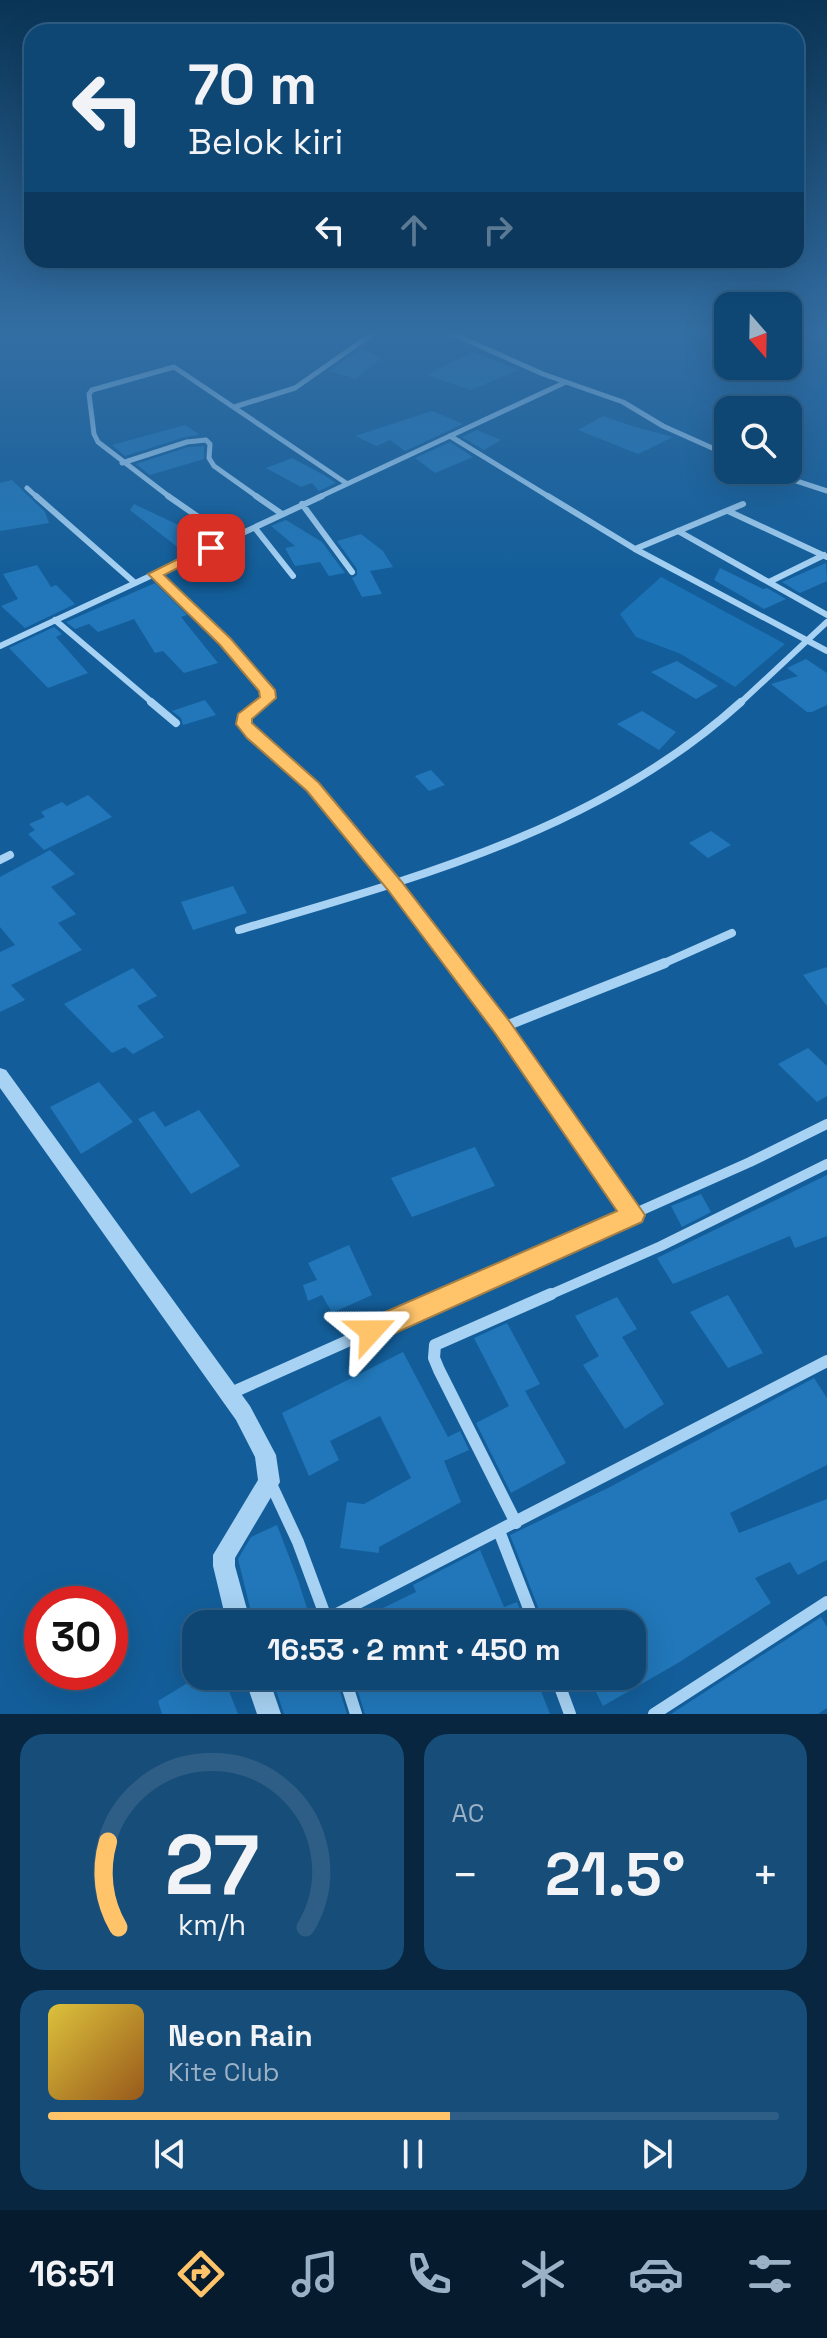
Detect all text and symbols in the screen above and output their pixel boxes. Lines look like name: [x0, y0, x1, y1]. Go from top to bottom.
text: 70 m: [188, 49, 317, 120]
icon: left: [56, 56, 160, 160]
text: Belok kiri: [188, 119, 343, 165]
icon: left: [308, 208, 352, 252]
icon: ahead: [392, 208, 436, 252]
icon: right: [476, 208, 520, 252]
north arrow: [714, 292, 802, 380]
map controls: [714, 292, 802, 484]
button: search: [714, 396, 802, 484]
pin: [177, 514, 245, 582]
icon: arrive: [189, 526, 233, 570]
position arrow: [329, 1289, 413, 1373]
speed limit sign: 30: [24, 1586, 128, 1690]
text: 16:53 · 2 mnt · 450 m: [267, 1630, 561, 1669]
text: AC: [452, 1796, 484, 1830]
text: 27: [164, 1812, 259, 1918]
text: 21.5°: [545, 1836, 685, 1913]
text: −: [452, 1847, 479, 1903]
text: +: [752, 1847, 779, 1903]
text: km/h: [178, 1907, 246, 1943]
text: Neon Rain: [168, 2016, 313, 2055]
text: Kite Club: [168, 2055, 280, 2089]
icon: previous: [148, 2132, 192, 2176]
icon: pause: [391, 2132, 435, 2176]
icon: next: [635, 2132, 679, 2176]
icon: directions: [173, 2246, 229, 2302]
icon: music: [287, 2246, 343, 2302]
icon: phone: [401, 2246, 457, 2302]
icon: climate: [515, 2246, 571, 2302]
icon: car: [628, 2246, 684, 2302]
icon: filters: [742, 2246, 798, 2302]
text: 16:51: [29, 2251, 115, 2297]

